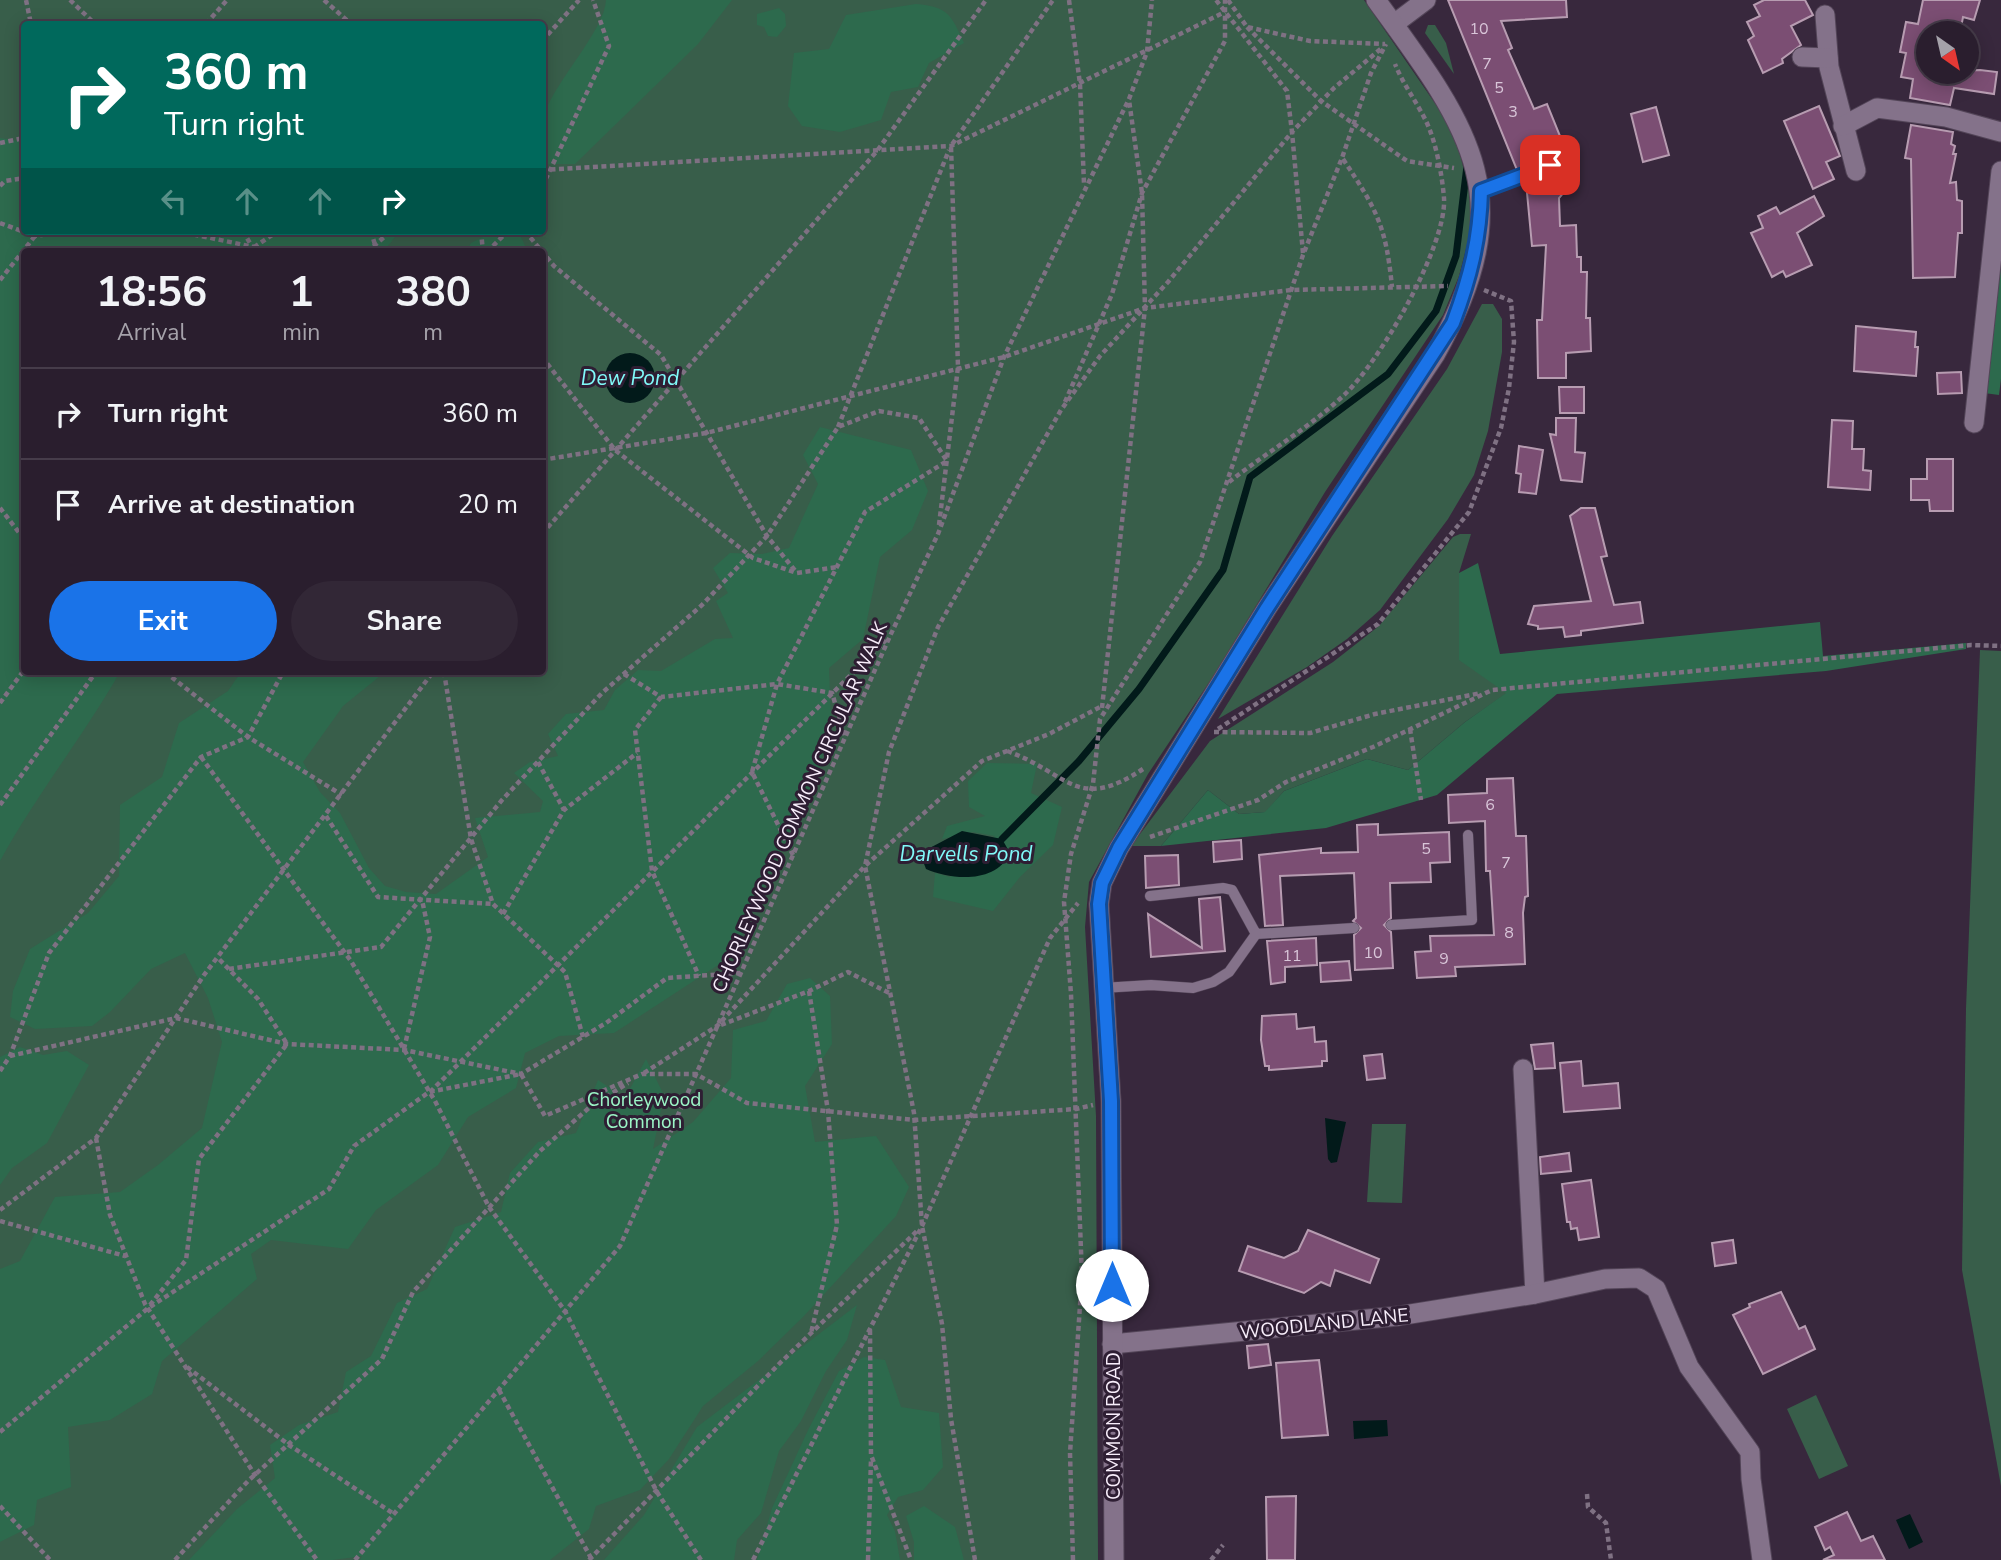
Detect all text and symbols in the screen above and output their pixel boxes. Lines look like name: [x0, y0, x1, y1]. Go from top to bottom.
house number: 10: [1469, 18, 1489, 40]
north arrow: [1916, 21, 1979, 84]
map controls: [1916, 21, 1979, 84]
text: 360 m: [164, 39, 308, 106]
icon: right: [49, 49, 140, 140]
house number: 7: [1482, 53, 1492, 75]
house number: 5: [1494, 77, 1504, 99]
house number: 3: [1508, 101, 1518, 123]
text: Turn right: [164, 103, 304, 146]
pin: [1520, 135, 1580, 195]
icon: arrive: [1531, 146, 1569, 184]
icon: left: [155, 182, 193, 220]
icon: ahead: [228, 182, 266, 220]
icon: ahead: [301, 182, 339, 220]
icon: right: [374, 182, 412, 220]
text: 18:56: [96, 264, 207, 321]
text: 1: [289, 264, 314, 321]
text: 380: [395, 264, 471, 321]
text: Arrival: [117, 317, 186, 348]
text: min: [282, 317, 320, 348]
text: m: [423, 317, 443, 348]
water label: Dew Pond: [581, 364, 680, 392]
icon: right: [49, 395, 87, 433]
text: Turn right: [108, 396, 227, 431]
text: 360 m: [442, 396, 518, 431]
icon: arrive: [49, 486, 87, 524]
text: Arrive at destination: [108, 487, 355, 522]
text: 20 m: [458, 487, 518, 522]
button: Exit: [49, 581, 277, 661]
button: Share: [291, 581, 518, 661]
street label: CHORLEYWOOD COMMON CIRCULAR WALK: [706, 617, 894, 997]
house number: 6: [1485, 794, 1495, 816]
house number: 5: [1421, 838, 1431, 860]
water label: Darvells Pond: [899, 840, 1033, 868]
house number: 7: [1501, 852, 1511, 874]
house number: 8: [1504, 922, 1514, 944]
house number: 10: [1363, 942, 1383, 964]
house number: 11: [1282, 945, 1302, 967]
house number: 9: [1439, 948, 1449, 970]
park label: Chorleywood Common: [587, 1087, 701, 1135]
position arrow: [1075, 1248, 1149, 1322]
street label: WOODLAND LANE: [1238, 1302, 1410, 1346]
street label: COMMON ROAD: [1101, 1352, 1127, 1500]

